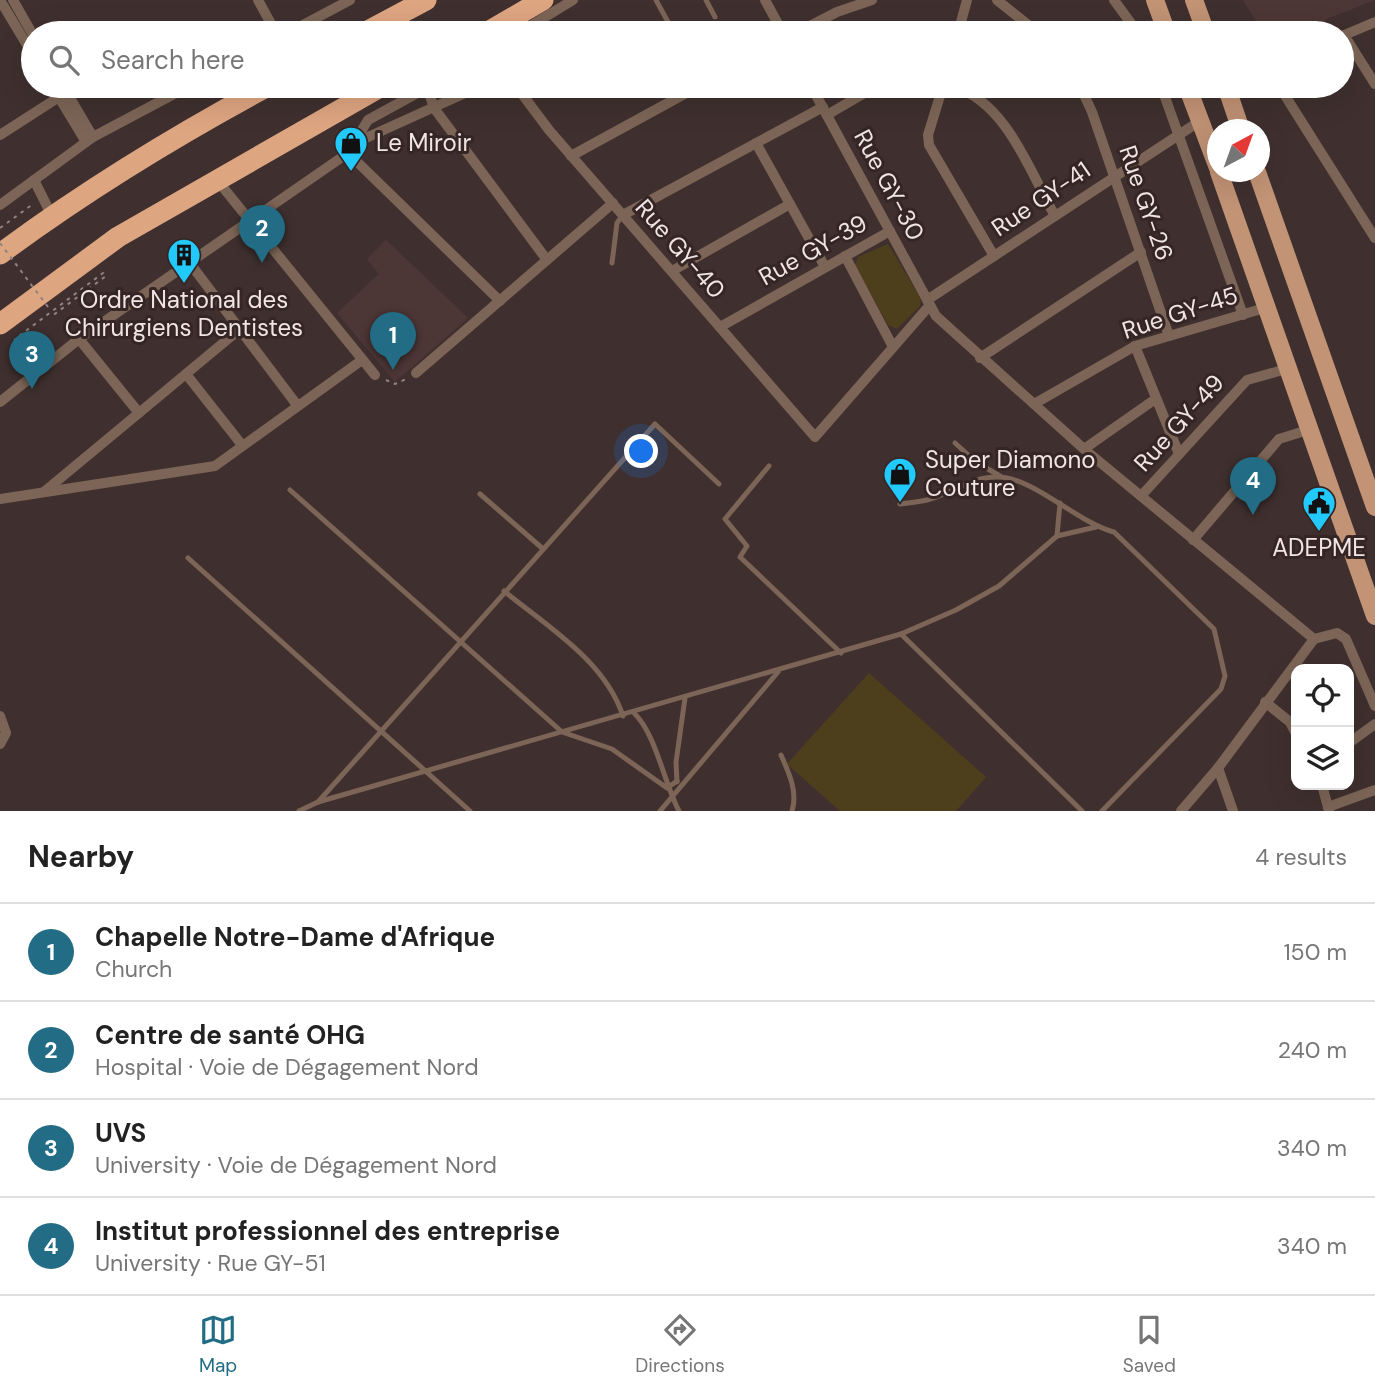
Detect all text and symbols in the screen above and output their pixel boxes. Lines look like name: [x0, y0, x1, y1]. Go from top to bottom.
search box: [21, 21, 1354, 98]
icon: search: [45, 41, 83, 79]
text: Search here: [101, 43, 244, 77]
north arrow: [1207, 119, 1270, 182]
shop icon: Le Miroir: [332, 124, 370, 173]
street label: Rue GY-30: [847, 124, 932, 246]
place label: Le Miroir: [376, 127, 472, 158]
street label: Rue GY-26: [1112, 141, 1181, 264]
street label: Rue GY-41: [985, 154, 1096, 243]
street label: Rue GY-40: [629, 193, 732, 305]
pin: 2: [239, 205, 285, 263]
street label: Rue GY-39: [753, 207, 872, 292]
building icon: Ordre National des Chirurgiens Dentistes: [165, 236, 203, 285]
street label: Rue GY-45: [1118, 279, 1242, 346]
place label: Ordre National des Chirurgiens Dentistes: [65, 284, 303, 343]
pin: 1: [370, 312, 416, 370]
pin: 3: [9, 331, 55, 389]
street label: Rue GY-49: [1127, 368, 1230, 478]
your location: [624, 434, 658, 468]
place label: Super Diamono Couture: [925, 444, 1096, 503]
shop icon: Super Diamono Couture: [881, 455, 919, 504]
pin: 4: [1230, 457, 1276, 515]
public building icon: ADEPME: [1300, 484, 1338, 533]
place label: ADEPME: [1272, 532, 1366, 563]
map controls: [1291, 664, 1354, 790]
button: locate: [1291, 664, 1354, 727]
button: layers: [1291, 727, 1354, 790]
text: Nearby: [28, 837, 134, 876]
text: 4 results: [1255, 842, 1347, 872]
text: Chapelle Notre-Dame d'Afrique: [95, 920, 495, 954]
text: 1: [47, 937, 55, 967]
text: 150 m: [1283, 937, 1347, 967]
text: Church: [95, 954, 172, 984]
text: Centre de santé OHG: [95, 1018, 365, 1052]
text: 2: [44, 1035, 58, 1065]
text: 240 m: [1278, 1035, 1347, 1065]
text: Hospital · Voie de Dégagement Nord: [95, 1052, 479, 1082]
text: UVS: [95, 1116, 146, 1150]
text: 3: [44, 1133, 58, 1163]
text: 340 m: [1277, 1133, 1347, 1163]
text: University · Voie de Dégagement Nord: [95, 1150, 497, 1180]
text: Institut professionnel des entreprise: [95, 1214, 560, 1248]
text: 4: [44, 1231, 58, 1261]
text: 340 m: [1277, 1231, 1347, 1261]
text: University · Rue GY-51: [95, 1248, 326, 1278]
tab: Map: [199, 1311, 237, 1378]
tab: Directions: [635, 1311, 725, 1378]
tab: Saved: [1123, 1311, 1176, 1378]

